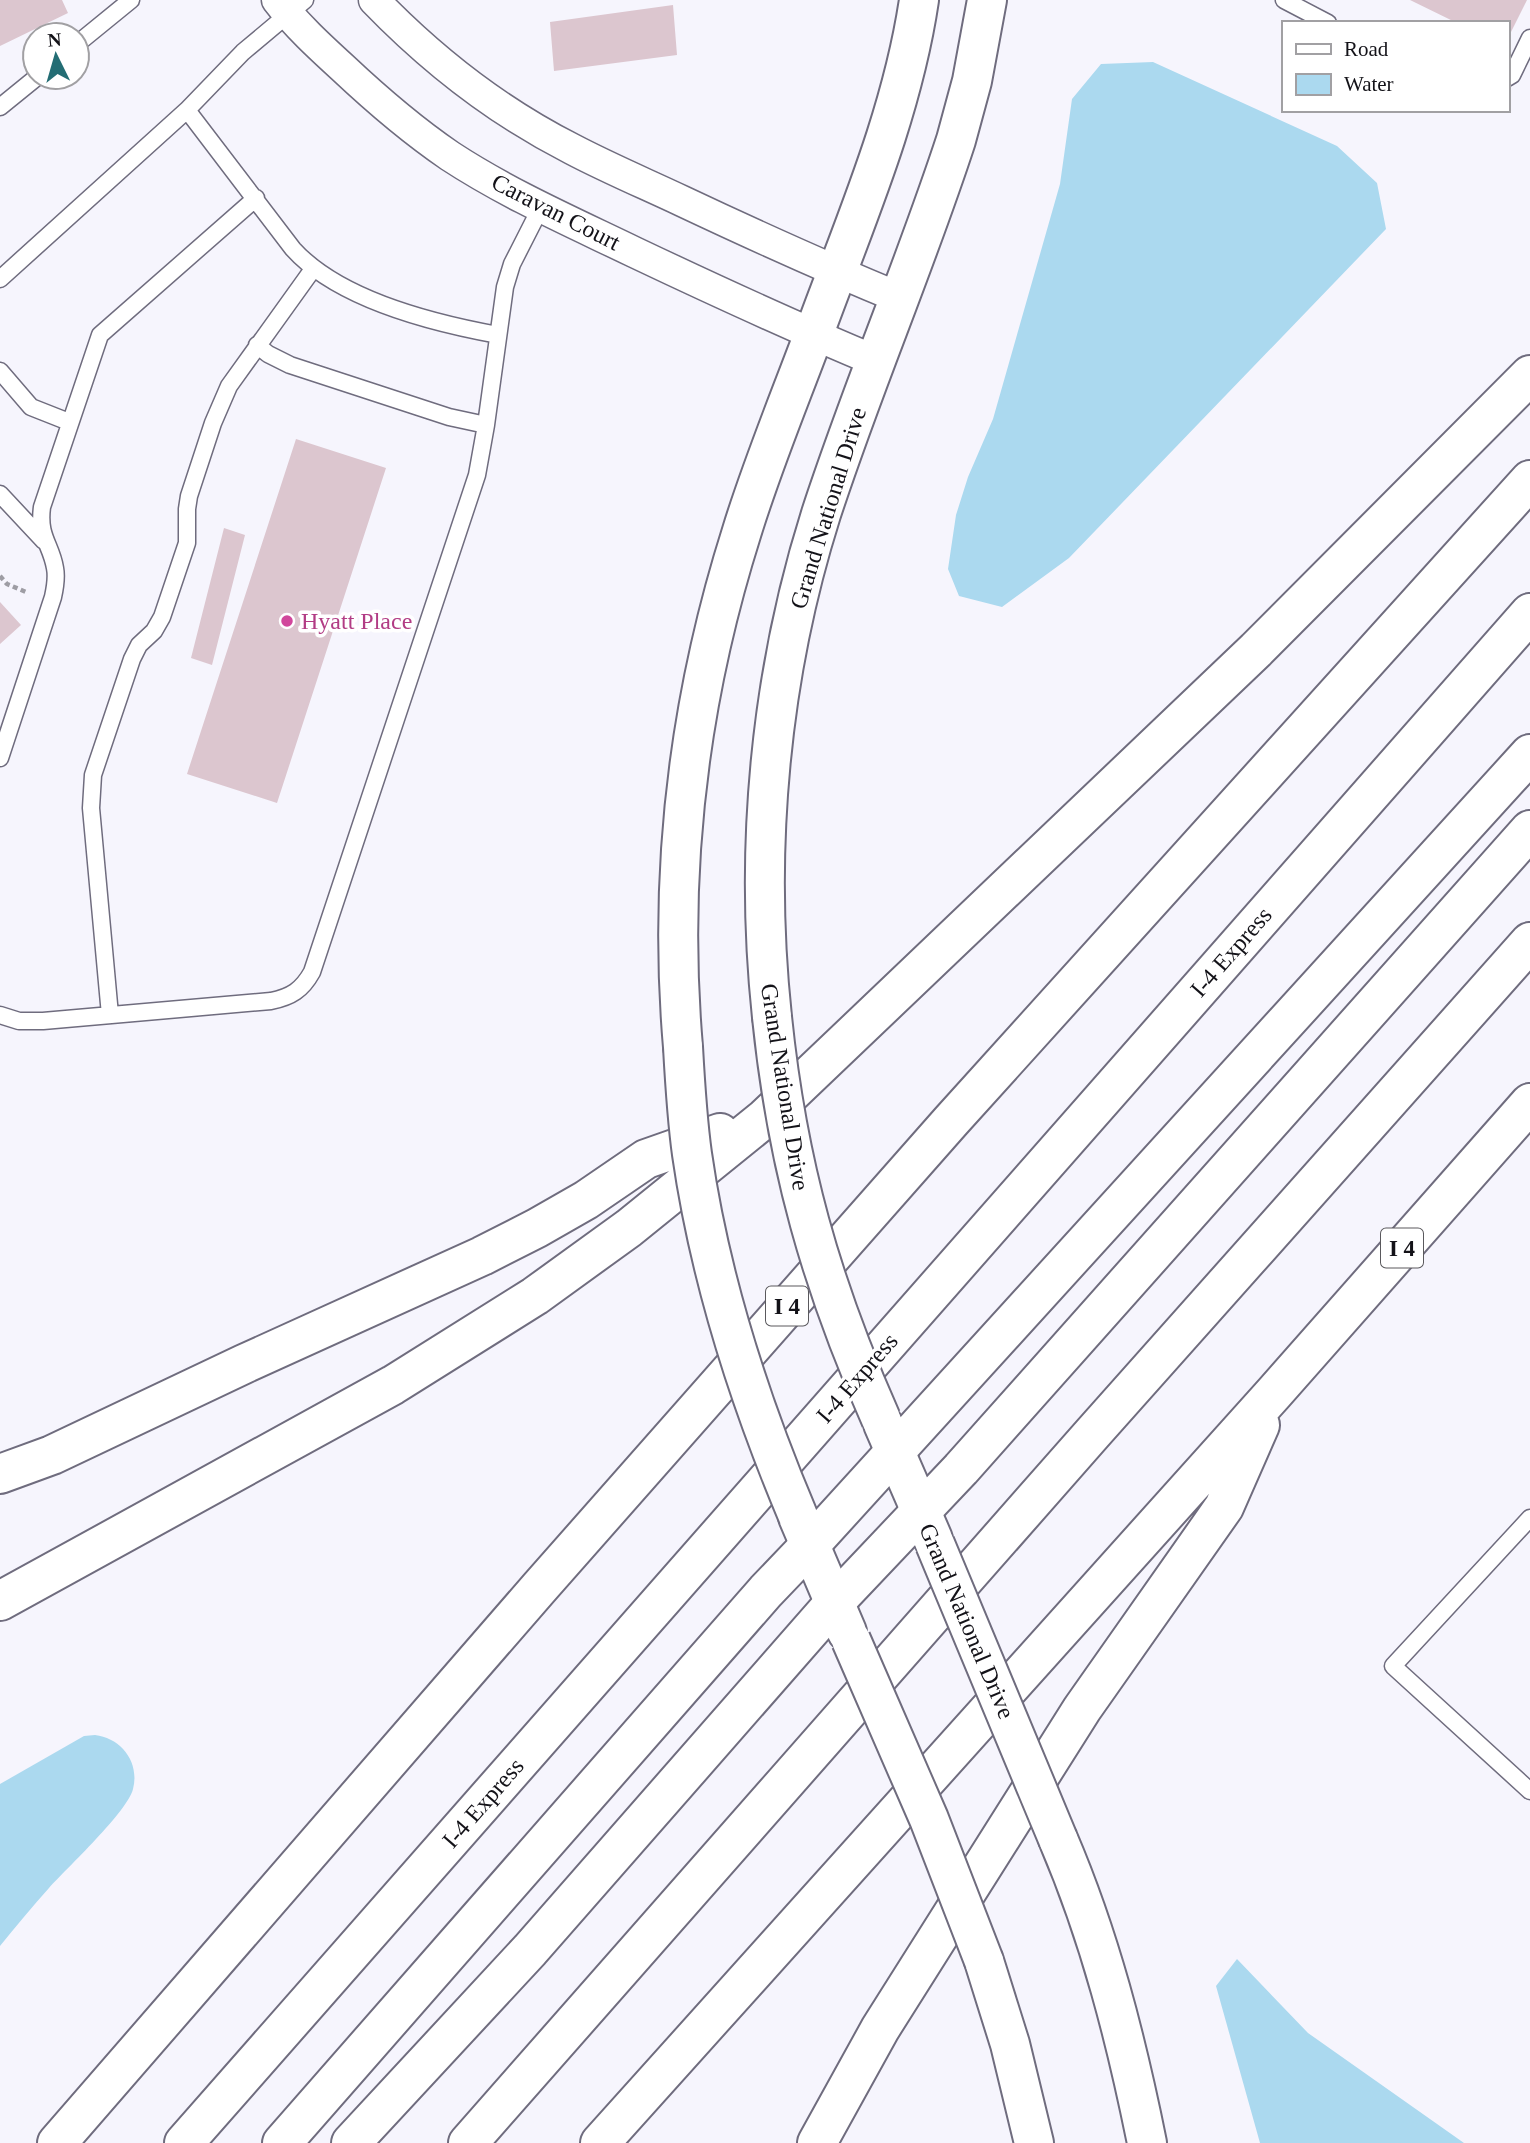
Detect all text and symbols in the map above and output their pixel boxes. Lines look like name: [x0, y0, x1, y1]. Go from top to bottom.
north arrow: [21, 21, 91, 91]
legend: [1282, 21, 1509, 112]
text: N: [47, 28, 63, 51]
text: Road: [1344, 37, 1389, 61]
text: Water: [1344, 72, 1394, 96]
street label: Caravan Court: [487, 168, 625, 256]
street label: Grand National Drive: [785, 404, 871, 612]
place label: Hyatt Place: [301, 608, 412, 634]
marker: Hyatt Place: [279, 613, 295, 629]
street label: I-4 Express: [1185, 902, 1277, 1002]
street label: Grand National Drive: [756, 982, 814, 1192]
road number: I 4: [1381, 1228, 1423, 1268]
road number: I 4: [766, 1287, 808, 1326]
street label: I-4 Express: [811, 1328, 903, 1428]
street label: Grand National Drive: [914, 1520, 1020, 1722]
street label: I-4 Express: [437, 1753, 529, 1853]

